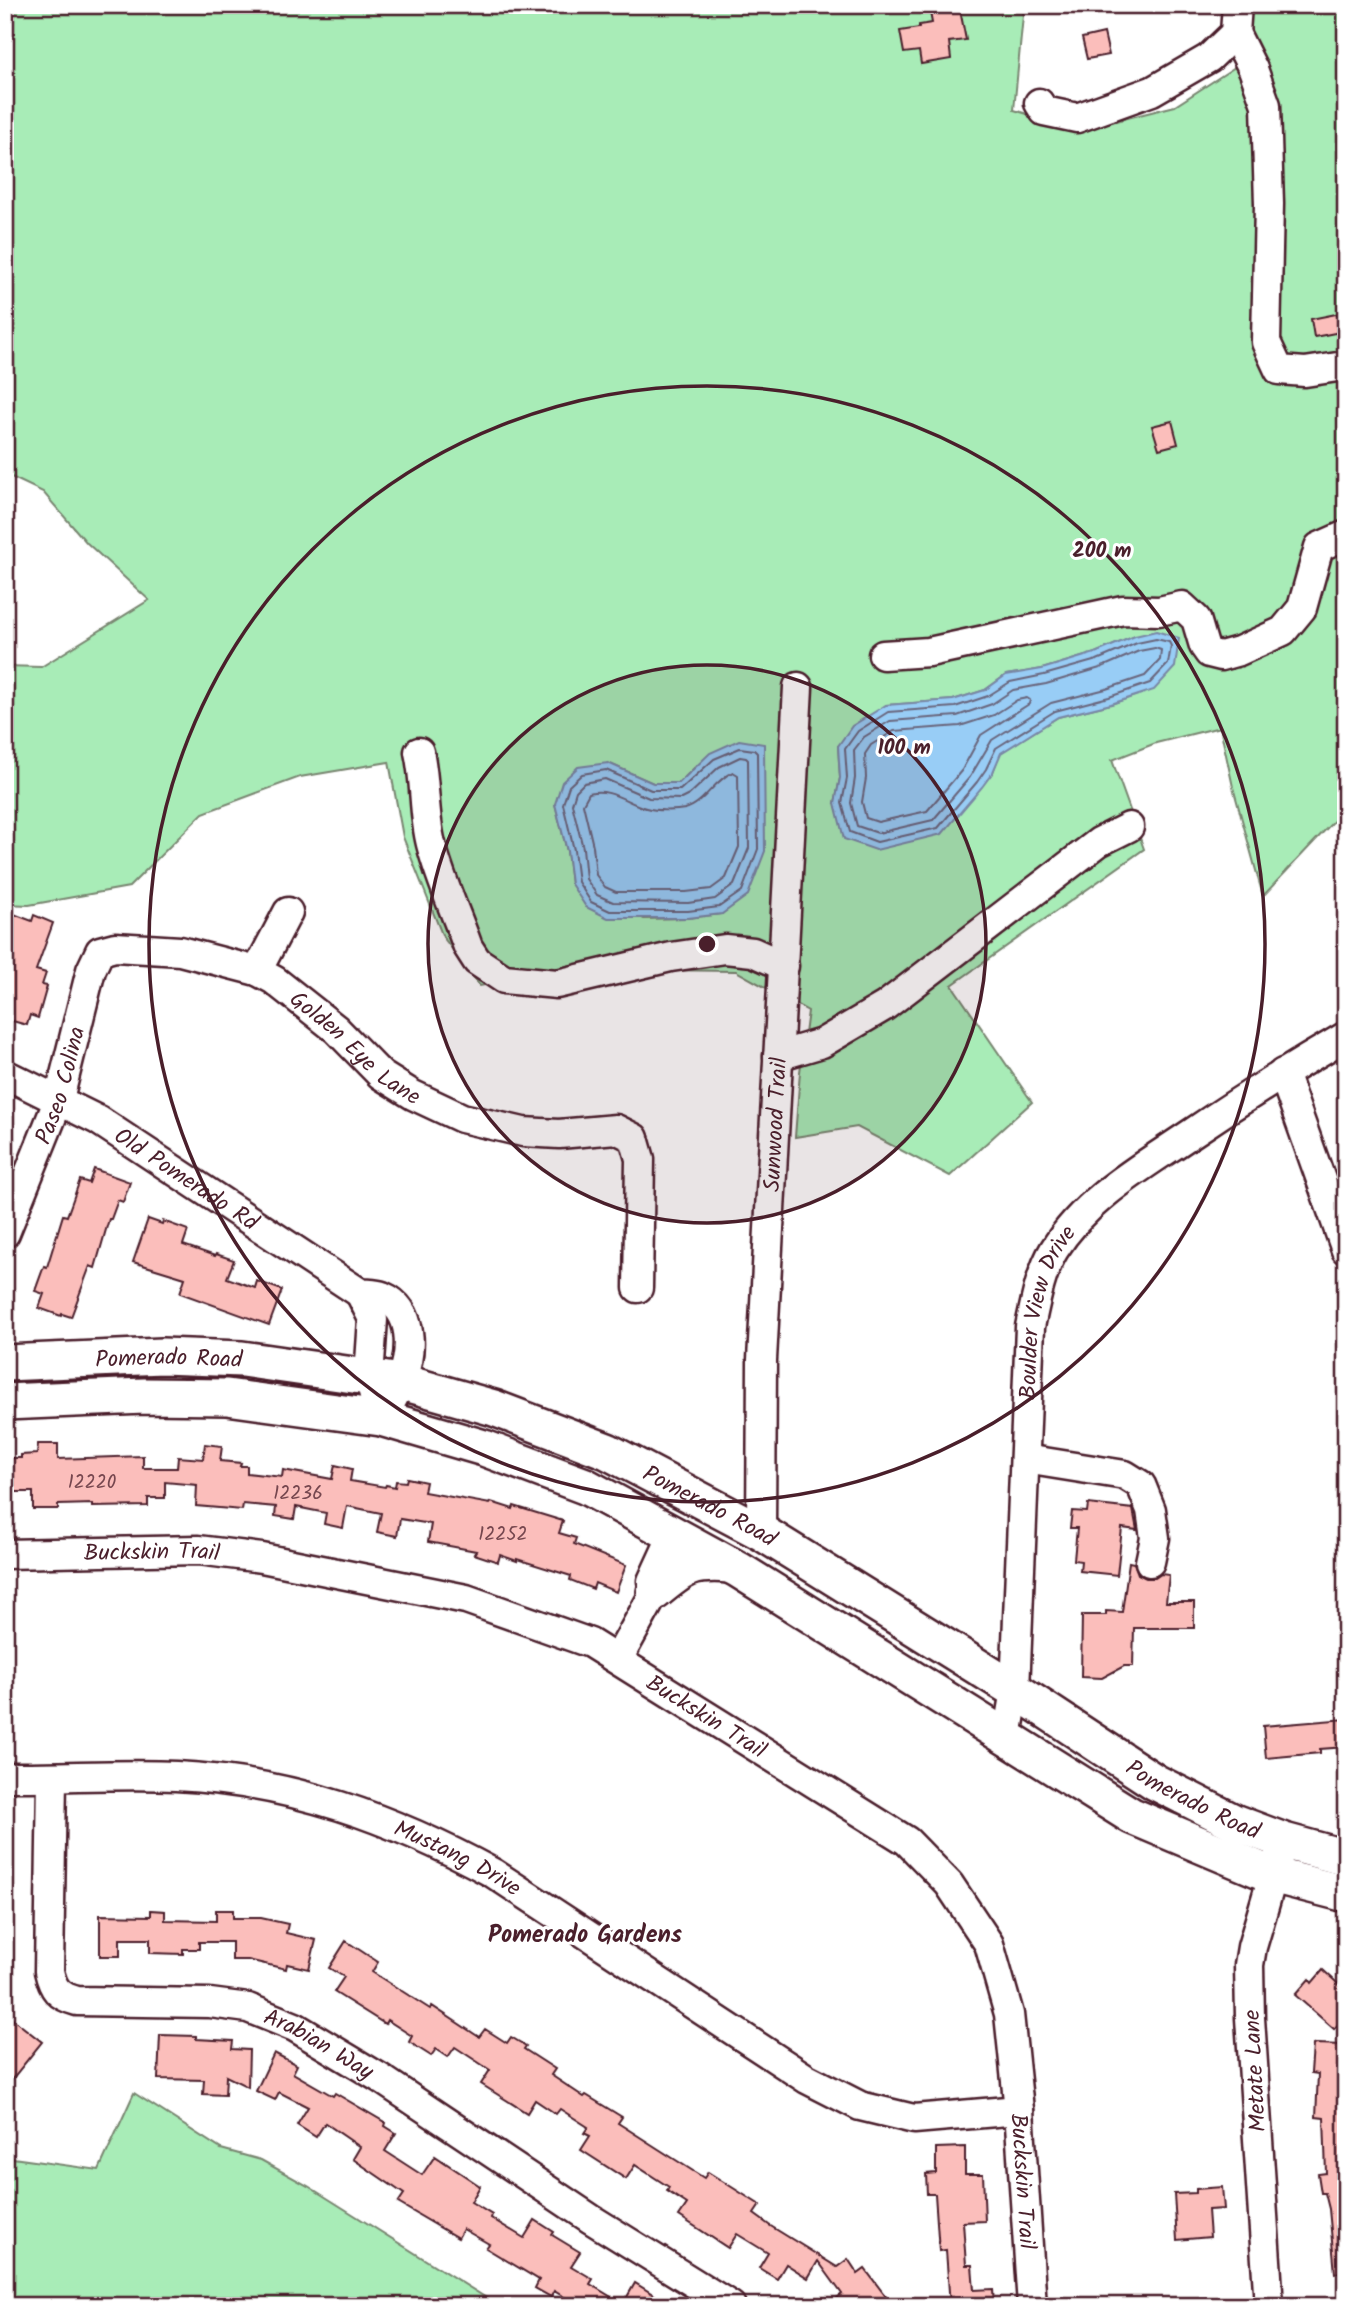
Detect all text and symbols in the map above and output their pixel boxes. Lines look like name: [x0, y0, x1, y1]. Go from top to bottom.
text: 200 m: [1072, 535, 1132, 568]
text: 100 m: [877, 732, 931, 765]
centre of rings: [695, 932, 719, 956]
street label: Golden Eye Lane: [281, 983, 426, 1116]
street label: Paseo Colina: [27, 1023, 96, 1150]
street label: Sunwood Trail: [755, 1056, 798, 1193]
street label: Old Pomerado Rd: [106, 1119, 265, 1241]
street label: Boulder View Drive: [1011, 1218, 1086, 1400]
street label: Pomerado Road: [95, 1340, 244, 1379]
street label: Pomerado Road: [636, 1457, 784, 1558]
house number: 12220: [68, 1468, 116, 1498]
house number: 12236: [273, 1479, 323, 1509]
house number: 12252: [478, 1520, 528, 1550]
street label: Buckskin Trail: [84, 1534, 222, 1573]
street label: Buckskin Trail: [639, 1666, 773, 1769]
street label: Pomerado Road: [1118, 1751, 1265, 1851]
street label: Mustang Drive: [388, 1812, 528, 1907]
district label: Pomerado Gardens: [488, 1916, 682, 1955]
street label: Arabian Way: [258, 2000, 380, 2090]
street label: Metate Lane: [1235, 2009, 1277, 2133]
street label: Buckskin Trail: [999, 2112, 1044, 2251]

